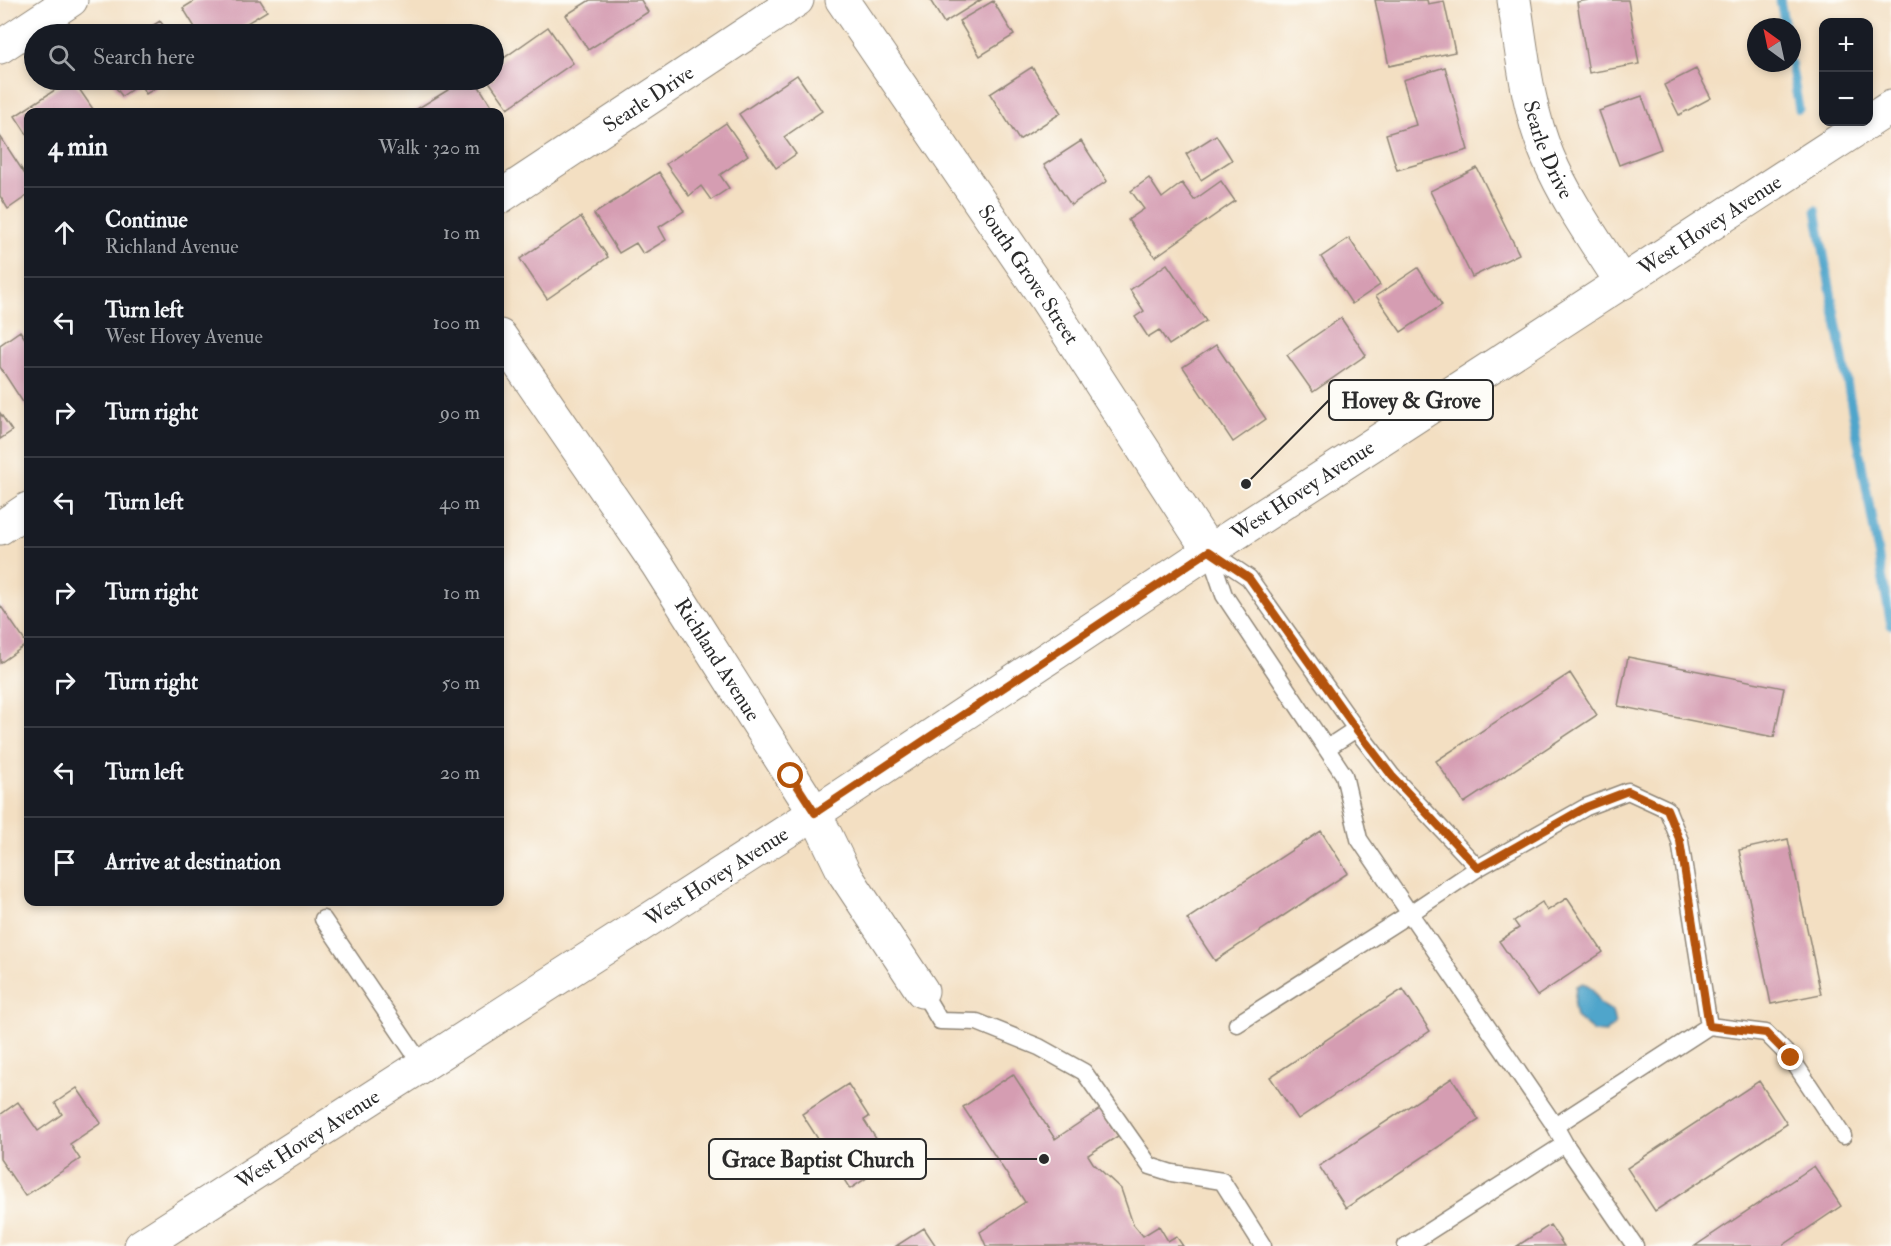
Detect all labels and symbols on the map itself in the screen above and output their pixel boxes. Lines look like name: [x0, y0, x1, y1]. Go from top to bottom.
north arrow: [1747, 18, 1801, 72]
street label: Searle Drive: [598, 59, 699, 138]
street label: Searle Drive: [1517, 98, 1580, 204]
street label: West Hovey Avenue: [1632, 168, 1787, 282]
street label: South Grove Street: [972, 199, 1085, 350]
callout: Hovey & Grove: [1329, 380, 1493, 420]
text: Hovey & Grove: [1341, 387, 1482, 416]
street label: West Hovey Avenue: [1225, 433, 1380, 547]
street label: Richland Avenue: [669, 593, 767, 726]
route start: [777, 762, 803, 788]
street label: West Hovey Avenue: [639, 820, 794, 933]
route end: [1777, 1044, 1803, 1070]
street label: West Hovey Avenue: [230, 1083, 385, 1196]
callout: Grace Baptist Church: [709, 1139, 926, 1179]
text: Grace Baptist Church: [722, 1146, 915, 1175]

